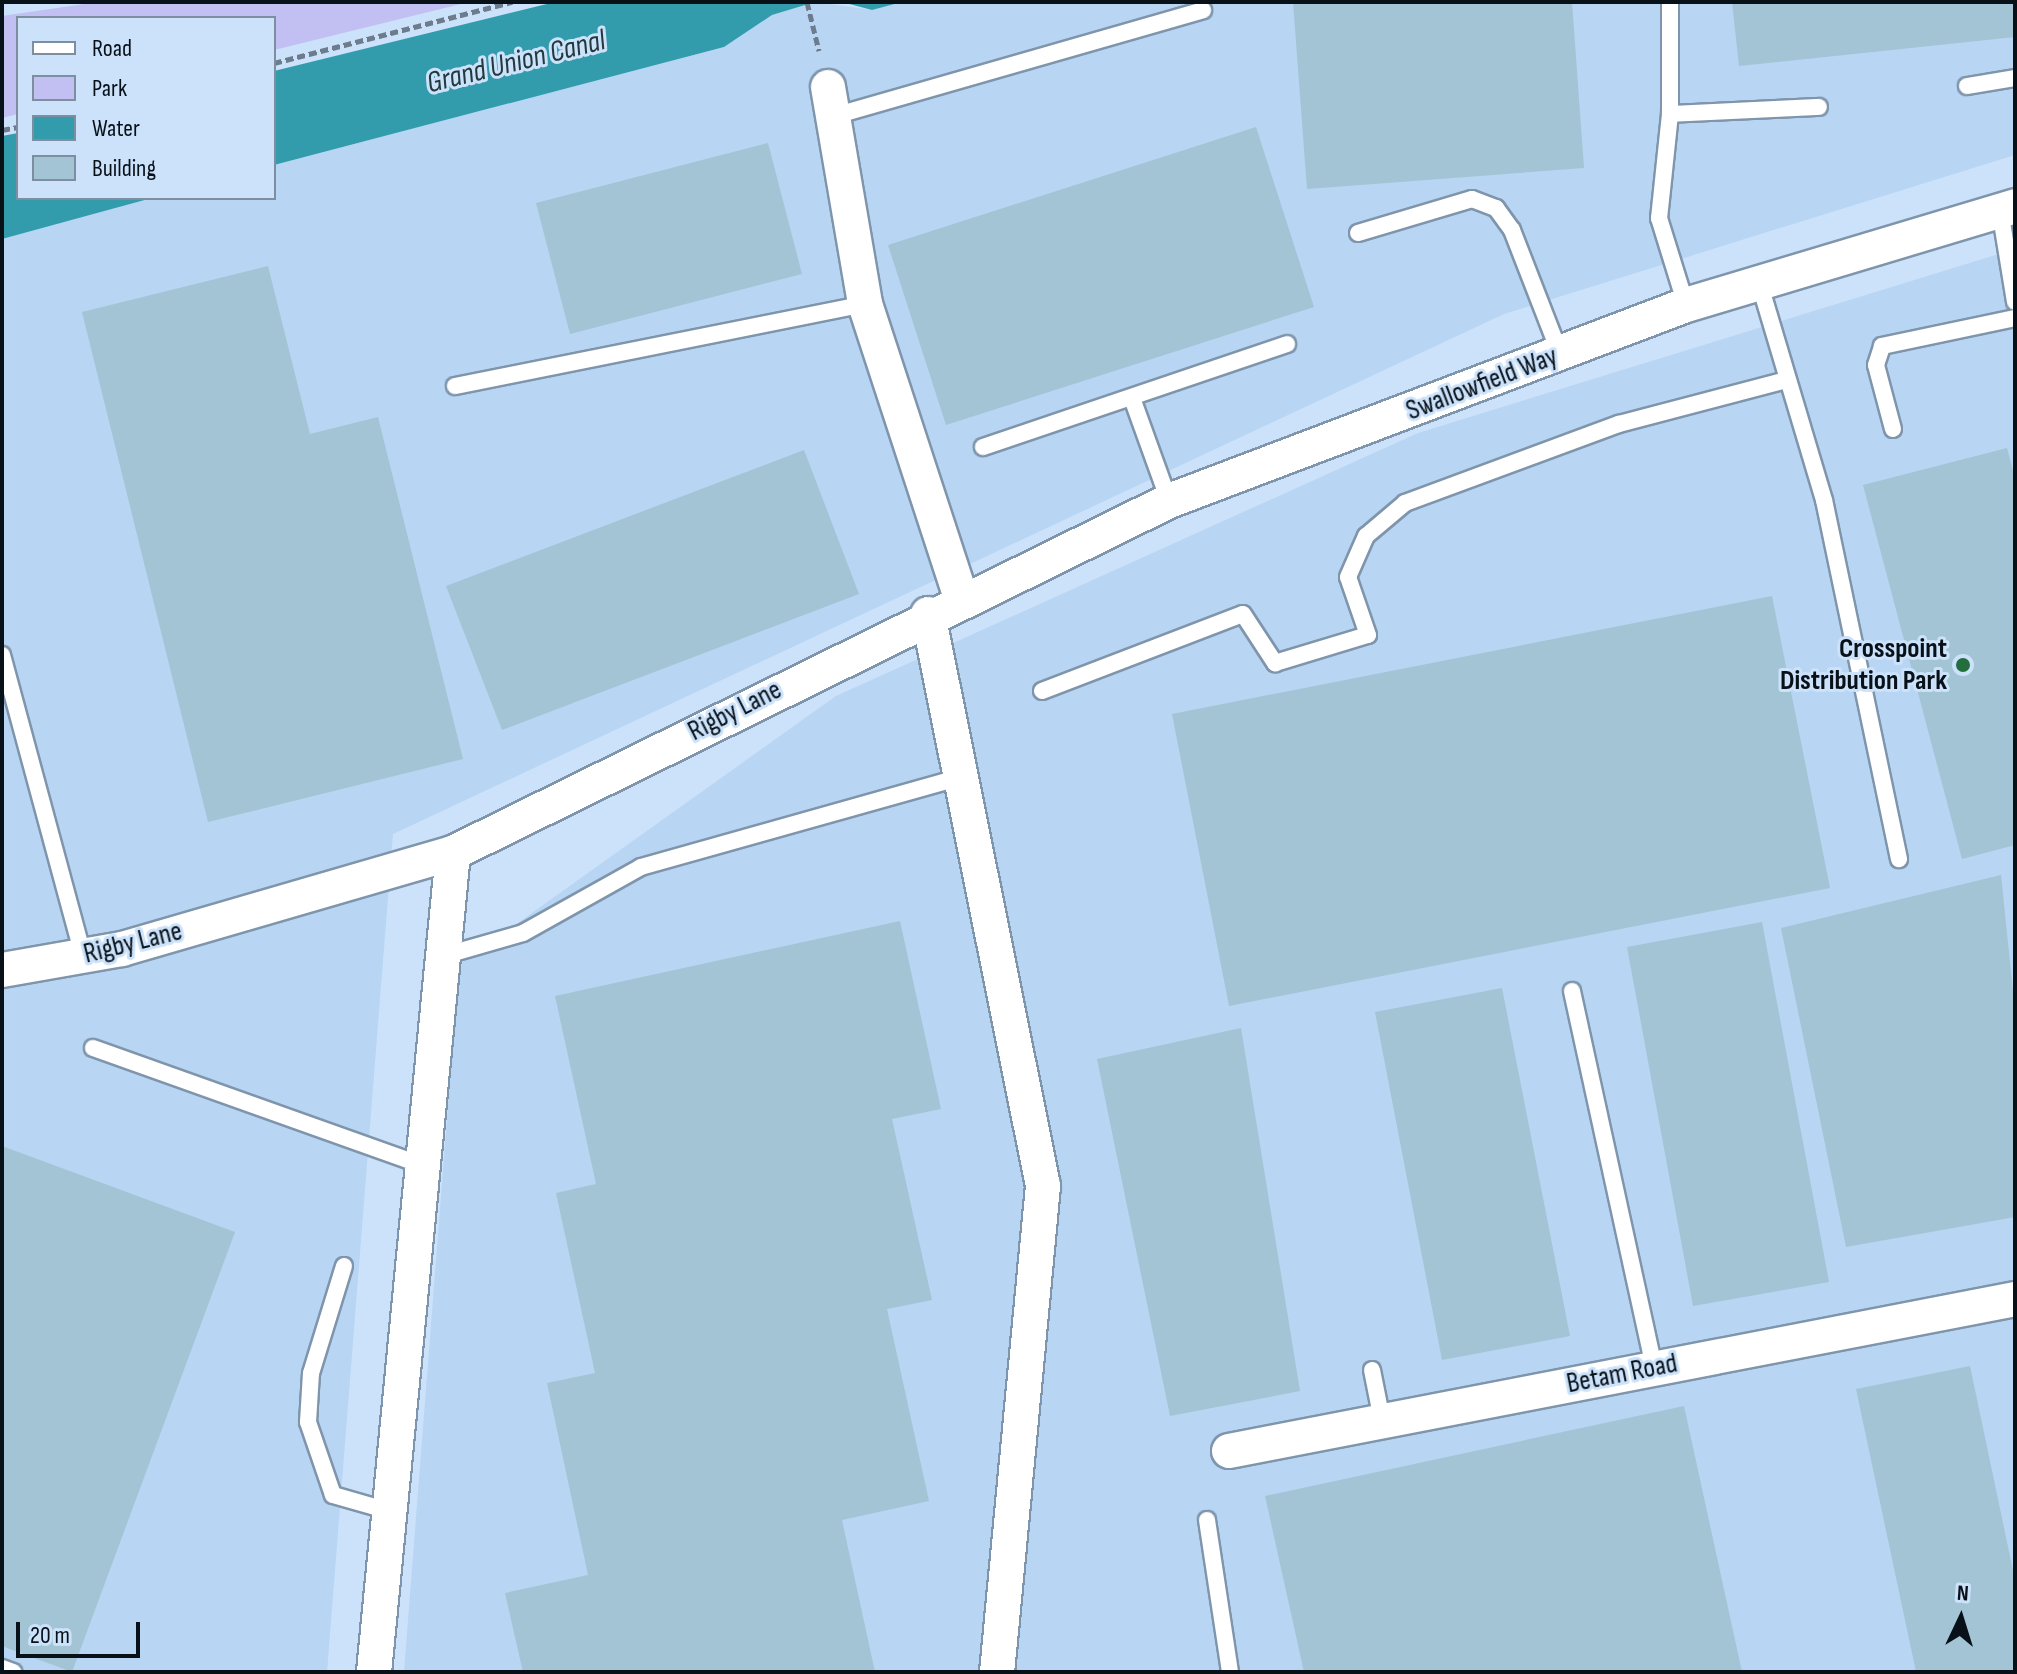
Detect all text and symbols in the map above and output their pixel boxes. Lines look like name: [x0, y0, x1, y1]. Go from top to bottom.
legend: [16, 16, 276, 200]
water label: Grand Union Canal: [423, 22, 609, 102]
text: Road: [92, 34, 132, 63]
text: Park: [92, 74, 127, 103]
text: Water: [92, 114, 140, 143]
text: Building: [92, 154, 156, 183]
street label: Swallowfield Way: [1402, 340, 1562, 428]
place label: Crosspoint Distribution Park: [1780, 632, 1947, 698]
marker: Crosspoint Distribution Park: [1954, 656, 1972, 674]
street label: Rigby Lane: [683, 673, 787, 749]
street label: Rigby Lane: [80, 915, 186, 971]
street label: Betam Road: [1564, 1347, 1680, 1401]
north arrow: [1921, 1578, 2001, 1658]
text: N: [1956, 1580, 1970, 1607]
scale bar: [20, 1606, 144, 1656]
text: 20 m: [30, 1621, 70, 1650]

